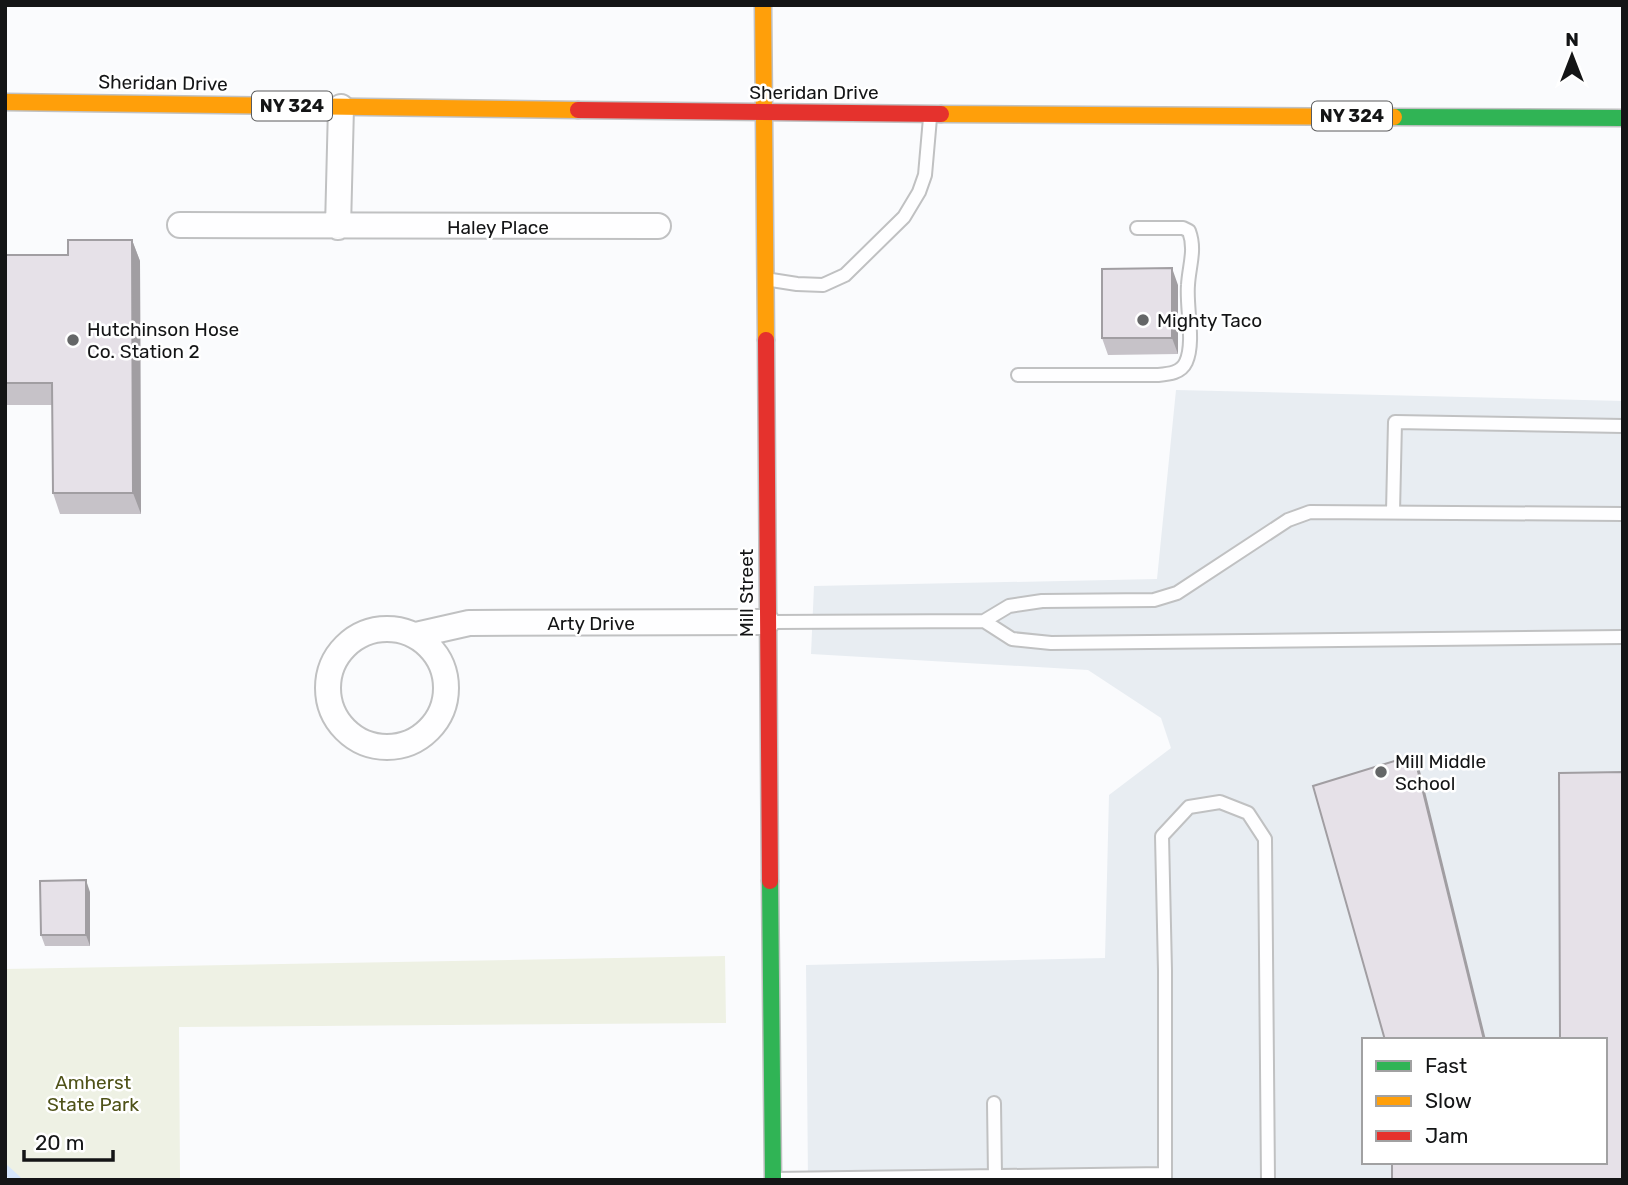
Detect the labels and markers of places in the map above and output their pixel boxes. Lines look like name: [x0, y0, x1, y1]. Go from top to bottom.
place label: Mighty Taco: [1157, 309, 1262, 332]
marker: Mighty Taco: [1135, 312, 1151, 328]
place label: Hutchinson Hose Co. Station 2: [87, 318, 239, 363]
marker: Hutchinson Hose Co. Station 2: [65, 332, 81, 348]
place label: Mill Middle School: [1395, 750, 1486, 795]
marker: Mill Middle School: [1373, 764, 1389, 780]

